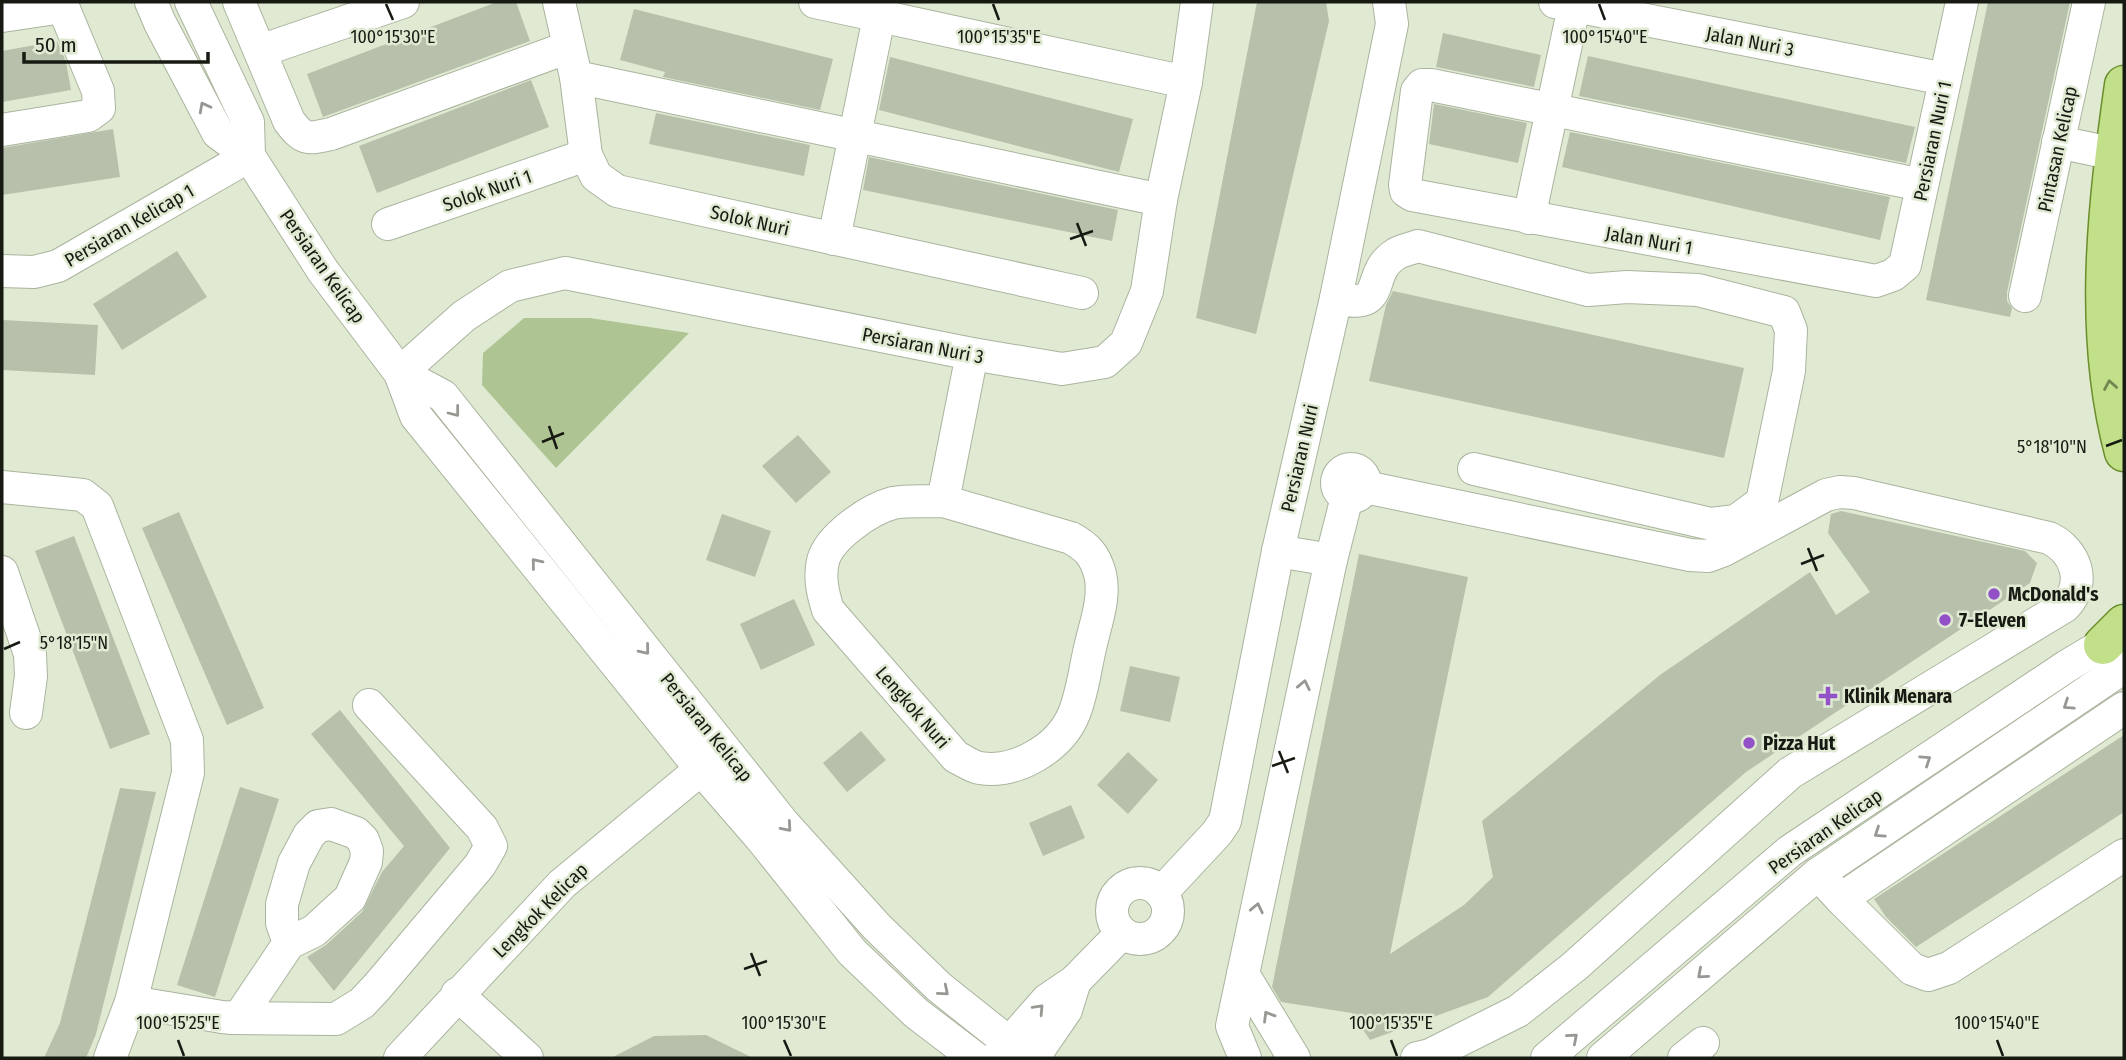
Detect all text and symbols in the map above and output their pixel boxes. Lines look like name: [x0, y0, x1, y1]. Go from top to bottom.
scale bar: [24, 21, 208, 65]
street label: Jalan Nuri 3: [1704, 22, 1796, 61]
text: 100°15'30"E: [350, 26, 436, 48]
text: 100°15'35"E: [957, 26, 1041, 48]
text: 100°15'40"E: [1562, 26, 1648, 48]
text: 50 m: [35, 32, 77, 58]
street label: Persiaran Nuri 1: [1909, 79, 1956, 203]
street label: Pintasan Kelicap: [2033, 84, 2082, 214]
one-way arrow: [199, 101, 212, 114]
street label: Solok Nuri 1: [440, 165, 535, 216]
street label: Persiaran Kelicap 1: [61, 179, 198, 272]
street label: Solok Nuri: [708, 200, 792, 241]
street label: Persiaran Kelicap: [275, 205, 370, 328]
street label: Jalan Nuri 1: [1604, 222, 1694, 259]
street label: Persiaran Nuri 3: [860, 322, 986, 369]
one-way arrow: [2103, 379, 2118, 391]
street label: Persiaran Nuri: [1276, 402, 1323, 514]
one-way arrow: [447, 403, 459, 416]
text: 5°18'10"N: [2017, 436, 2087, 458]
one-way arrow: [532, 558, 544, 571]
place label: McDonald's: [2008, 583, 2099, 606]
marker: McDonald's: [1986, 586, 2002, 602]
place label: 7-Eleven: [1959, 609, 2026, 632]
marker: 7-Eleven: [1937, 612, 1953, 628]
text: 5°18'15"N: [40, 632, 108, 654]
one-way arrow: [636, 642, 649, 654]
street label: Lengkok Nuri: [871, 662, 955, 753]
street label: Persiaran Kelicap: [656, 668, 758, 786]
one-way arrow: [1296, 679, 1311, 691]
place label: Klinik Menara: [1844, 685, 1952, 708]
marker: Klinik Menara: [1818, 686, 1838, 706]
one-way arrow: [2063, 697, 2076, 709]
place label: Pizza Hut: [1763, 732, 1836, 755]
marker: Pizza Hut: [1741, 735, 1757, 751]
one-way arrow: [1918, 756, 1931, 768]
street label: Persiaran Kelicap: [1764, 784, 1887, 879]
one-way arrow: [779, 818, 791, 831]
one-way arrow: [1874, 824, 1887, 837]
street label: Lengkok Kelicap: [488, 858, 593, 963]
one-way arrow: [1249, 902, 1264, 914]
one-way arrow: [1697, 966, 1710, 978]
one-way arrow: [936, 983, 949, 995]
one-way arrow: [1030, 1004, 1043, 1017]
one-way arrow: [1264, 1011, 1277, 1024]
text: 100°15'25"E: [136, 1012, 220, 1034]
text: 100°15'30"E: [741, 1012, 827, 1034]
text: 100°15'35"E: [1349, 1012, 1433, 1034]
text: 100°15'40"E: [1954, 1012, 2040, 1034]
one-way arrow: [1565, 1034, 1578, 1046]

